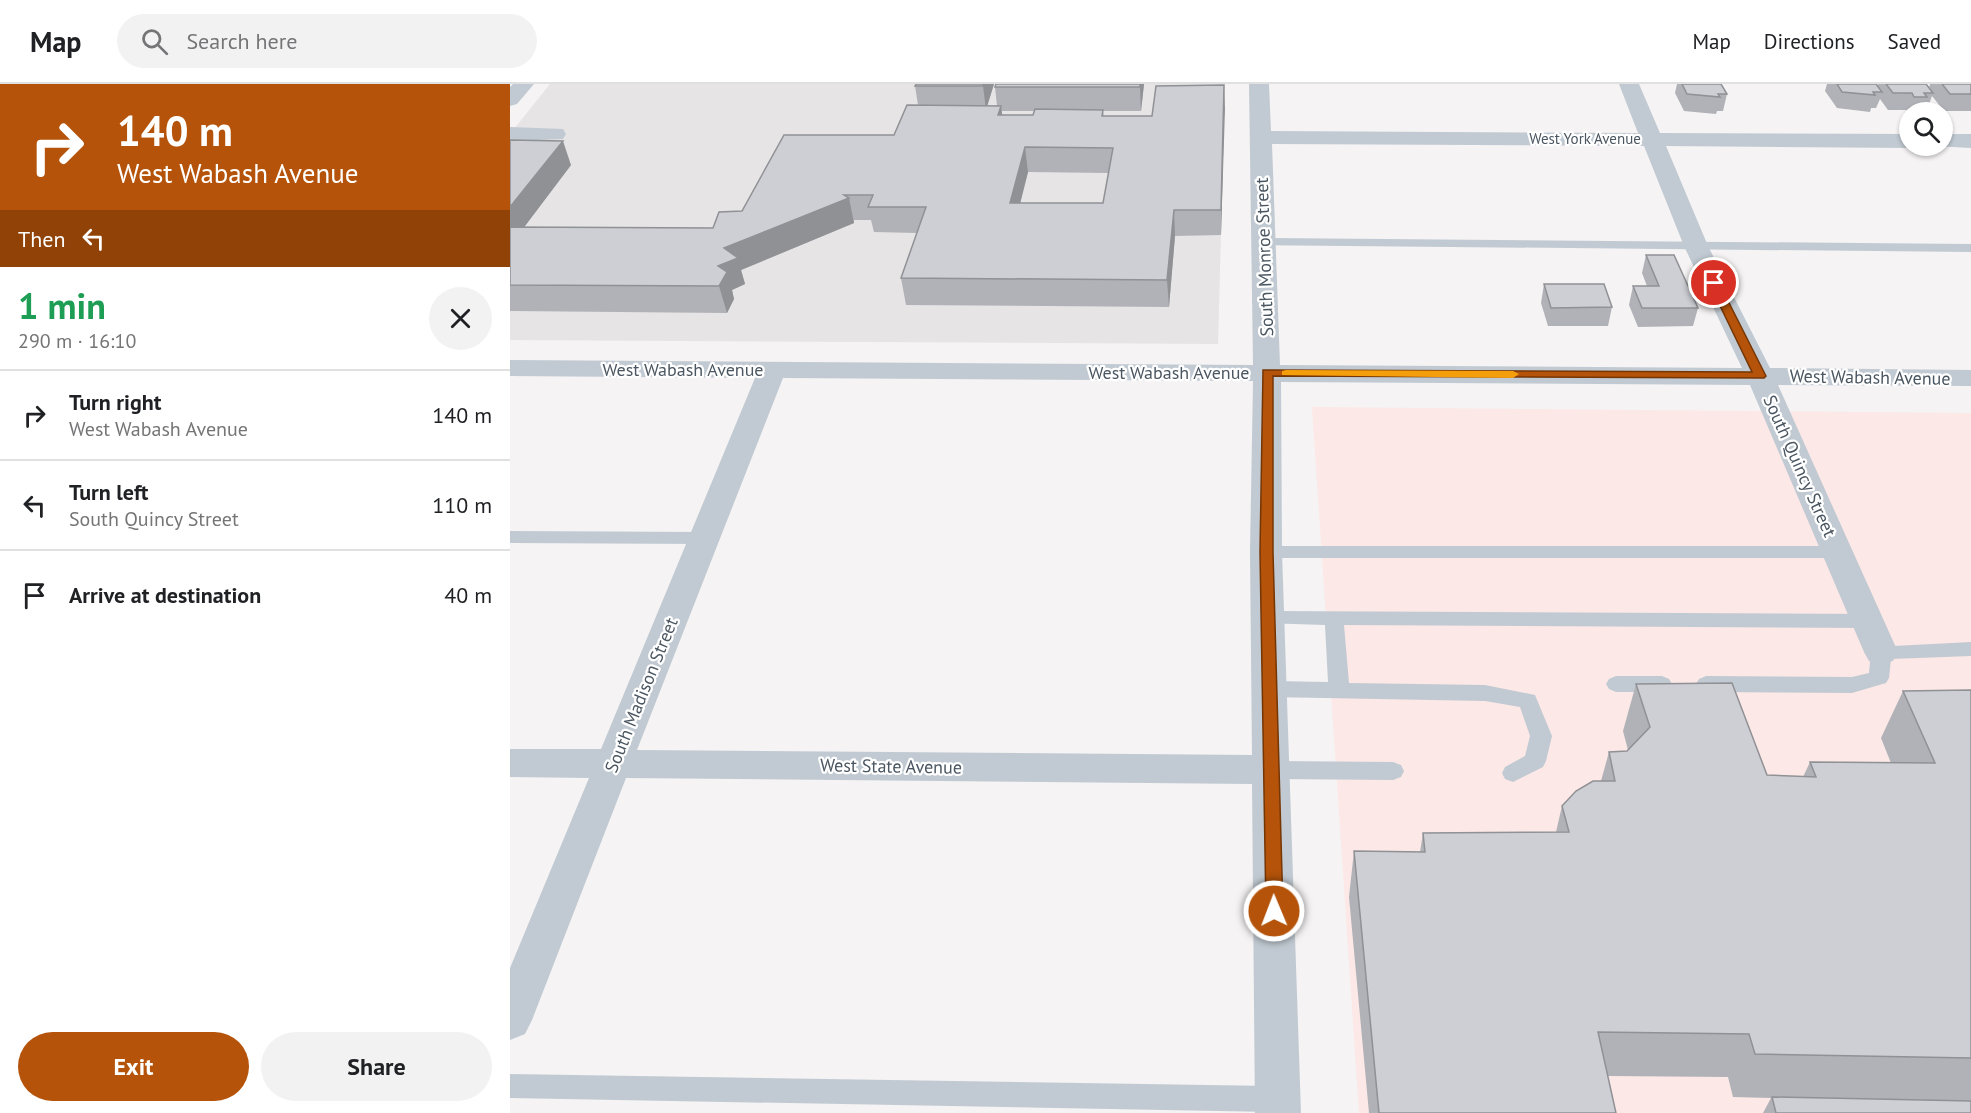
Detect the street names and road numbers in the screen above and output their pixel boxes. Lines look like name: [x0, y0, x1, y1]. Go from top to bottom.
street label: West York Avenue: [1529, 129, 1641, 148]
street label: South Monroe Street: [1250, 177, 1278, 337]
street label: West Wabash Avenue: [602, 358, 764, 381]
street label: West Wabash Avenue: [1088, 361, 1250, 384]
street label: West Wabash Avenue: [1789, 364, 1951, 390]
street label: South Quincy Street: [1758, 392, 1842, 540]
street label: South Madison Street: [599, 614, 683, 776]
street label: West State Avenue: [820, 753, 962, 779]

